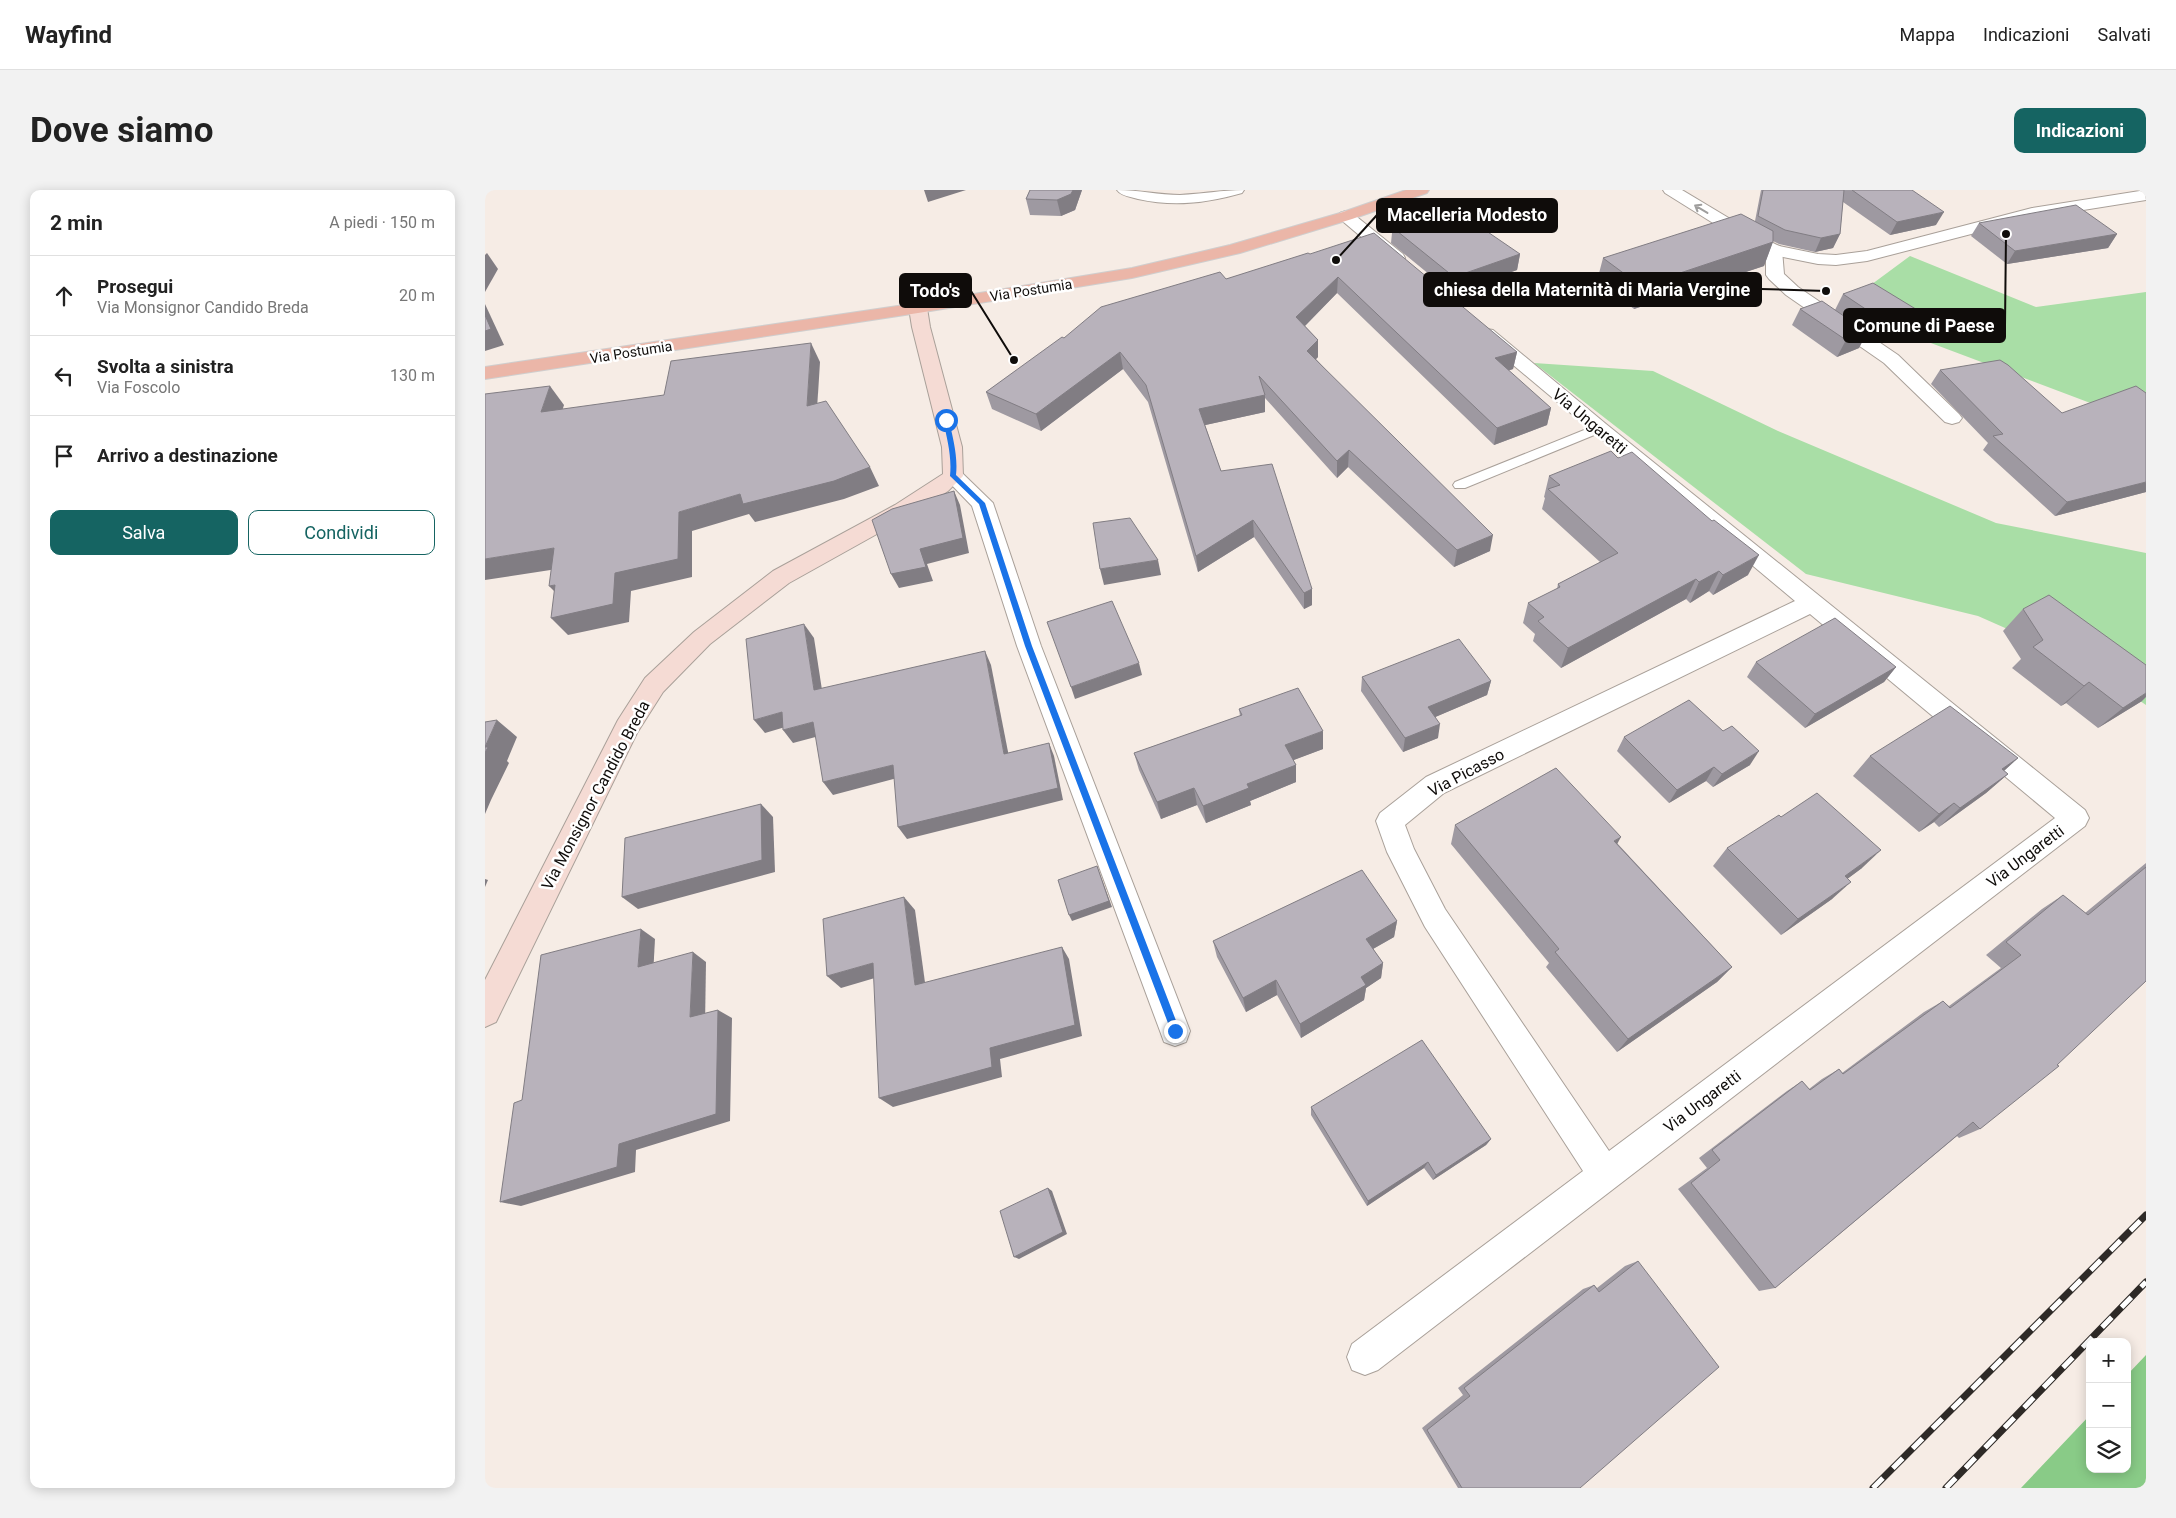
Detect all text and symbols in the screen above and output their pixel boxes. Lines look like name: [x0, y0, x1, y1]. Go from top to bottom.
text: Wayfind: [25, 21, 112, 49]
text: Mappa: [1900, 24, 1955, 45]
text: Indicazioni: [1983, 24, 2070, 45]
text: Salvati: [2098, 24, 2151, 45]
button: Indicazioni: [2014, 108, 2146, 153]
text: Dove siamo: [30, 110, 213, 151]
callout: Macelleria Modesto: [1377, 199, 1557, 232]
one-way arrow: [1695, 203, 1709, 213]
text: Macelleria Modesto: [1387, 204, 1547, 225]
text: 2 min: [50, 211, 103, 235]
text: A piedi · 150 m: [329, 213, 435, 232]
callout: chiesa della Maternità di Maria Vergine: [1424, 273, 1761, 306]
callout: Todo's: [900, 274, 971, 307]
text: Prosegui: [97, 275, 173, 298]
street label: Via Postumia: [989, 276, 1073, 304]
text: chiesa della Maternità di Maria Vergine: [1434, 279, 1750, 300]
text: Todo's: [910, 280, 960, 301]
icon: ahead: [50, 282, 78, 310]
text: 20 m: [399, 286, 435, 305]
text: Via Monsignor Candido Breda: [97, 298, 309, 317]
callout: Comune di Paese: [1844, 309, 2005, 342]
text: Comune di Paese: [1853, 315, 1995, 336]
street label: Via Postumia: [589, 338, 673, 366]
text: Svolta a sinistra: [97, 355, 234, 378]
icon: left: [50, 362, 78, 390]
text: 130 m: [390, 366, 435, 385]
text: Via Foscolo: [97, 378, 180, 397]
street label: Via Ungaretti: [1548, 385, 1631, 458]
route start: [935, 409, 958, 432]
icon: arrive: [50, 442, 78, 470]
text: Arrivo a destinazione: [97, 444, 278, 467]
button: Salva: [50, 510, 238, 555]
button: Condividi: [248, 510, 435, 555]
street label: Via Monsignor Candido Breda: [537, 697, 654, 893]
street label: Via Picasso: [1425, 744, 1508, 800]
street label: Via Ungaretti: [1983, 821, 2068, 892]
route end: [1164, 1020, 1187, 1043]
street label: Via Ungaretti: [1660, 1066, 1745, 1137]
map controls: [2086, 1338, 2131, 1473]
button: +: [2086, 1338, 2131, 1383]
button: −: [2086, 1383, 2131, 1428]
button: layers: [2086, 1428, 2131, 1473]

